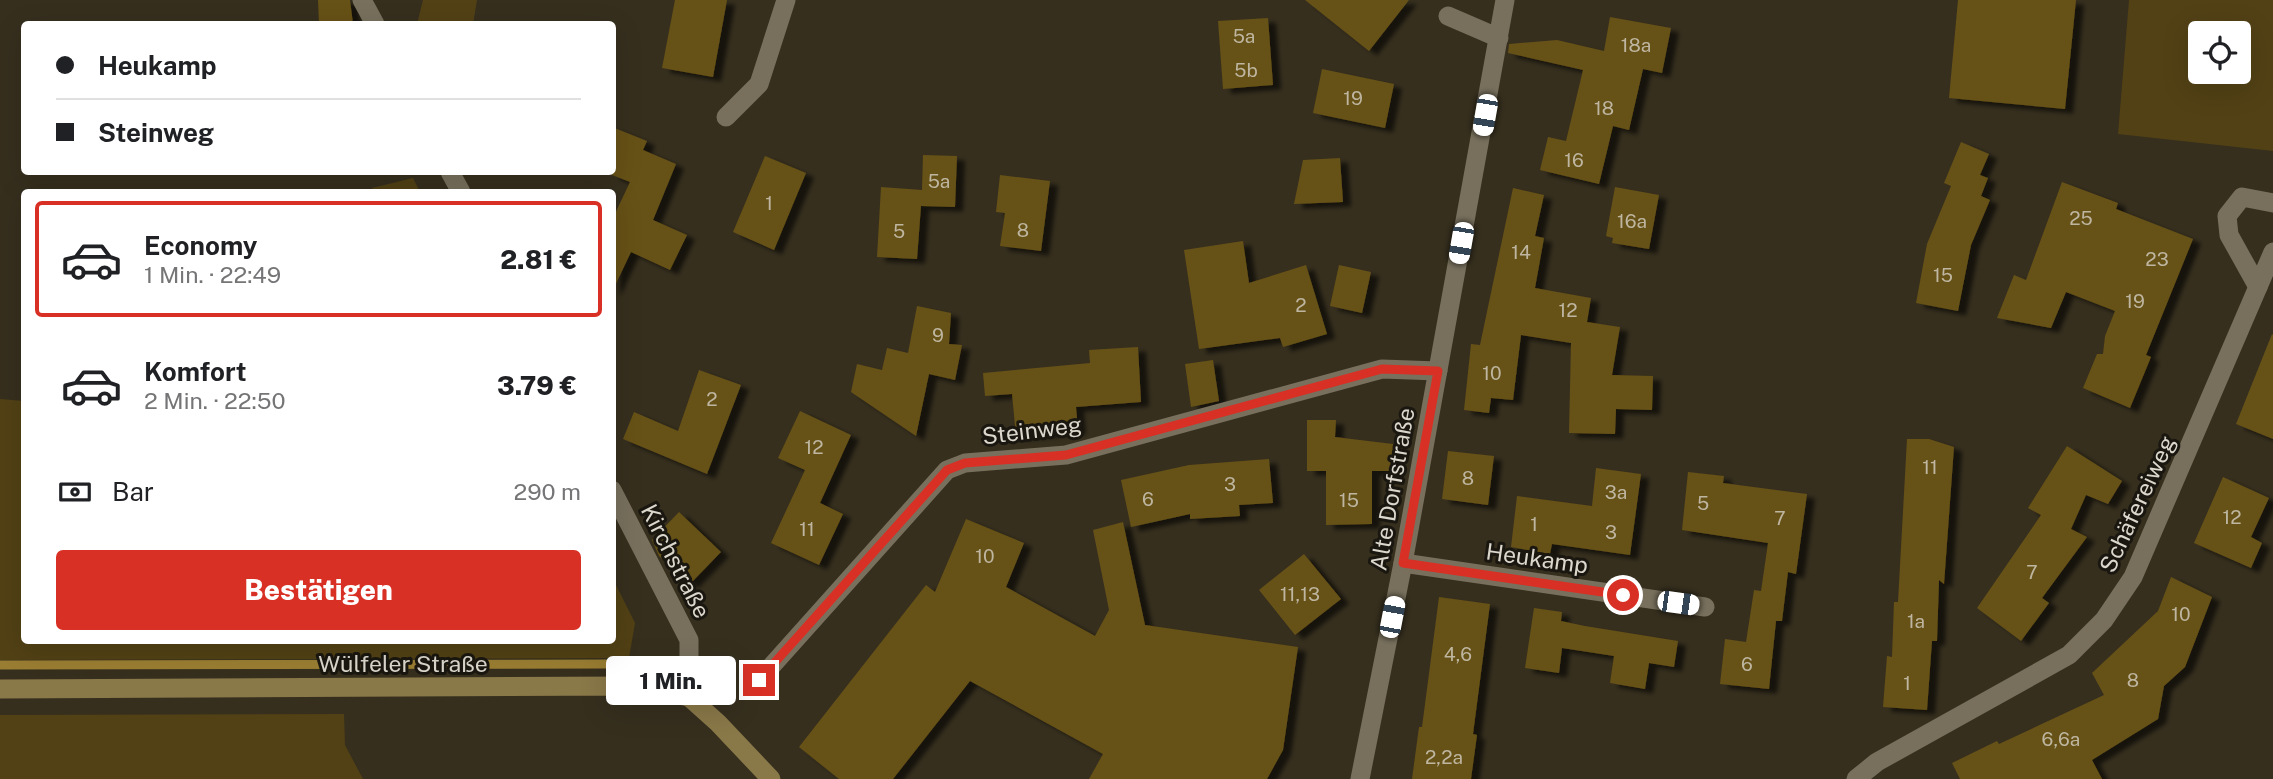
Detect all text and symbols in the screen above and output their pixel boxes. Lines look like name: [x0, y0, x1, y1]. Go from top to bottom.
map controls: [2188, 21, 2251, 84]
button: locate: [2188, 21, 2251, 84]
house number: 5a: [1233, 25, 1255, 47]
house number: 18a: [1621, 34, 1651, 56]
text: Heukamp: [98, 50, 217, 81]
house number: 5b: [1234, 59, 1258, 81]
house number: 19: [1343, 87, 1363, 109]
car: [1472, 92, 1499, 138]
house number: 18: [1594, 97, 1614, 119]
text: Steinweg: [98, 117, 214, 148]
house number: 16: [1564, 149, 1584, 171]
house number: 5a: [928, 170, 950, 192]
house number: 1: [765, 192, 773, 214]
house number: 25: [2069, 207, 2093, 229]
house number: 16a: [1617, 210, 1647, 232]
house number: 8: [1017, 219, 1029, 241]
house number: 5: [893, 220, 905, 242]
car: [1448, 220, 1475, 266]
icon: car: [60, 228, 123, 291]
text: Economy: [144, 230, 257, 261]
house number: 14: [1511, 241, 1531, 263]
text: 2.81 €: [500, 244, 577, 275]
house number: 23: [2145, 248, 2169, 270]
text: 1 Min. · 22:49: [144, 261, 281, 288]
house number: 15: [1933, 264, 1953, 286]
house number: 19: [2125, 290, 2145, 312]
house number: 2: [1295, 294, 1307, 316]
house number: 12: [1558, 299, 1578, 321]
house number: 9: [932, 324, 944, 346]
icon: car: [60, 354, 123, 417]
text: Komfort: [144, 356, 246, 387]
house number: 10: [1482, 362, 1502, 384]
text: 3.79 €: [497, 370, 577, 401]
text: 2 Min. · 22:50: [144, 387, 286, 414]
house number: 2: [706, 388, 718, 410]
street label: Alte Dorfstraße: [1364, 405, 1420, 573]
street label: Steinweg: [981, 410, 1083, 450]
street label: Schäfereiweg: [2094, 431, 2180, 577]
house number: 12: [804, 436, 824, 458]
house number: 11: [1922, 456, 1938, 478]
house number: 8: [1462, 467, 1474, 489]
icon: cash: [56, 473, 94, 511]
house number: 3: [1224, 473, 1236, 495]
text: Bar: [112, 476, 154, 507]
text: 290 m: [514, 478, 581, 505]
house number: 3a: [1605, 481, 1627, 503]
house number: 6: [1142, 488, 1154, 510]
house number: 15: [1339, 489, 1359, 511]
house number: 5: [1697, 492, 1709, 514]
street label: Kirchstraße: [636, 500, 716, 622]
house number: 12: [2222, 506, 2242, 528]
house number: 7: [1774, 507, 1786, 529]
house number: 1: [1530, 513, 1538, 535]
house number: 11: [799, 518, 815, 540]
house number: 3: [1605, 521, 1617, 543]
street label: Heukamp: [1484, 537, 1590, 579]
house number: 10: [975, 545, 995, 567]
button: Bestätigen: [56, 550, 581, 630]
house number: 7: [2026, 561, 2038, 583]
route start: [1607, 579, 1639, 611]
house number: 11,13: [1280, 583, 1320, 605]
car: [1656, 590, 1701, 616]
car: [1378, 594, 1407, 640]
house number: 10: [2171, 603, 2191, 625]
house number: 1a: [1907, 610, 1925, 632]
house number: 4,6: [1444, 643, 1472, 665]
street label: Wülfeler Straße: [318, 650, 488, 677]
house number: 6: [1741, 653, 1753, 675]
callout: 1 Min.: [605, 656, 734, 704]
route end: [743, 664, 775, 696]
text: 1 Min.: [639, 667, 703, 694]
house number: 8: [2127, 669, 2139, 691]
house number: 1: [1903, 672, 1911, 694]
house number: 6,6a: [2042, 728, 2080, 750]
house number: 2,2a: [1425, 746, 1463, 768]

